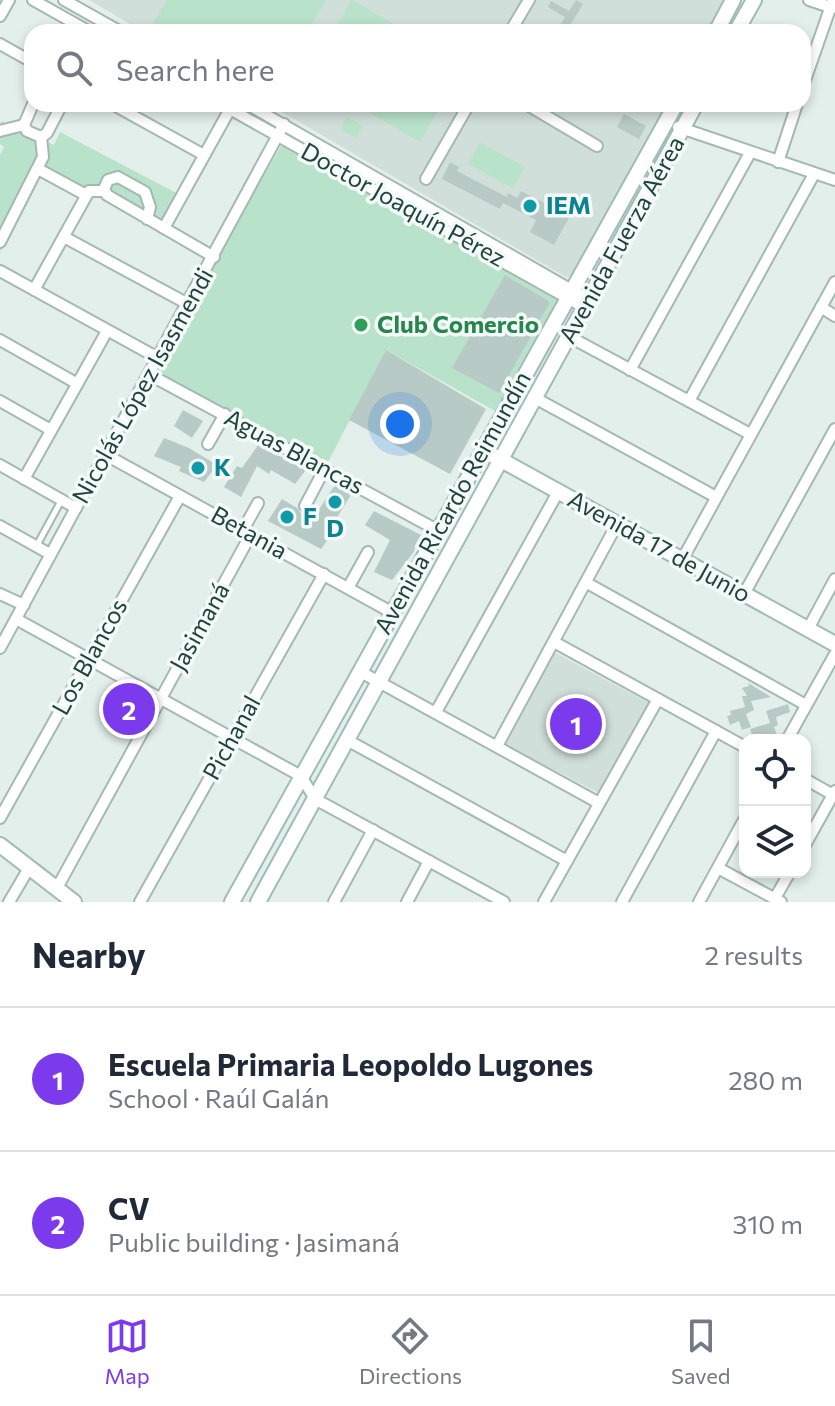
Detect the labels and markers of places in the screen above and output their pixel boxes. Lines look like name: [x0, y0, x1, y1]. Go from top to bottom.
place label: IEM: [546, 190, 591, 219]
marker: IEM: [521, 197, 539, 215]
place label: Club Comercio: [377, 309, 539, 338]
marker: Club Comercio: [352, 316, 370, 334]
place label: K: [214, 452, 231, 481]
marker: K: [189, 459, 207, 477]
marker: D: [326, 493, 344, 511]
place label: F: [303, 501, 317, 530]
marker: F: [278, 508, 296, 526]
place label: D: [326, 513, 344, 542]
pin: 2: [103, 679, 155, 739]
pin: 1: [550, 694, 602, 754]

